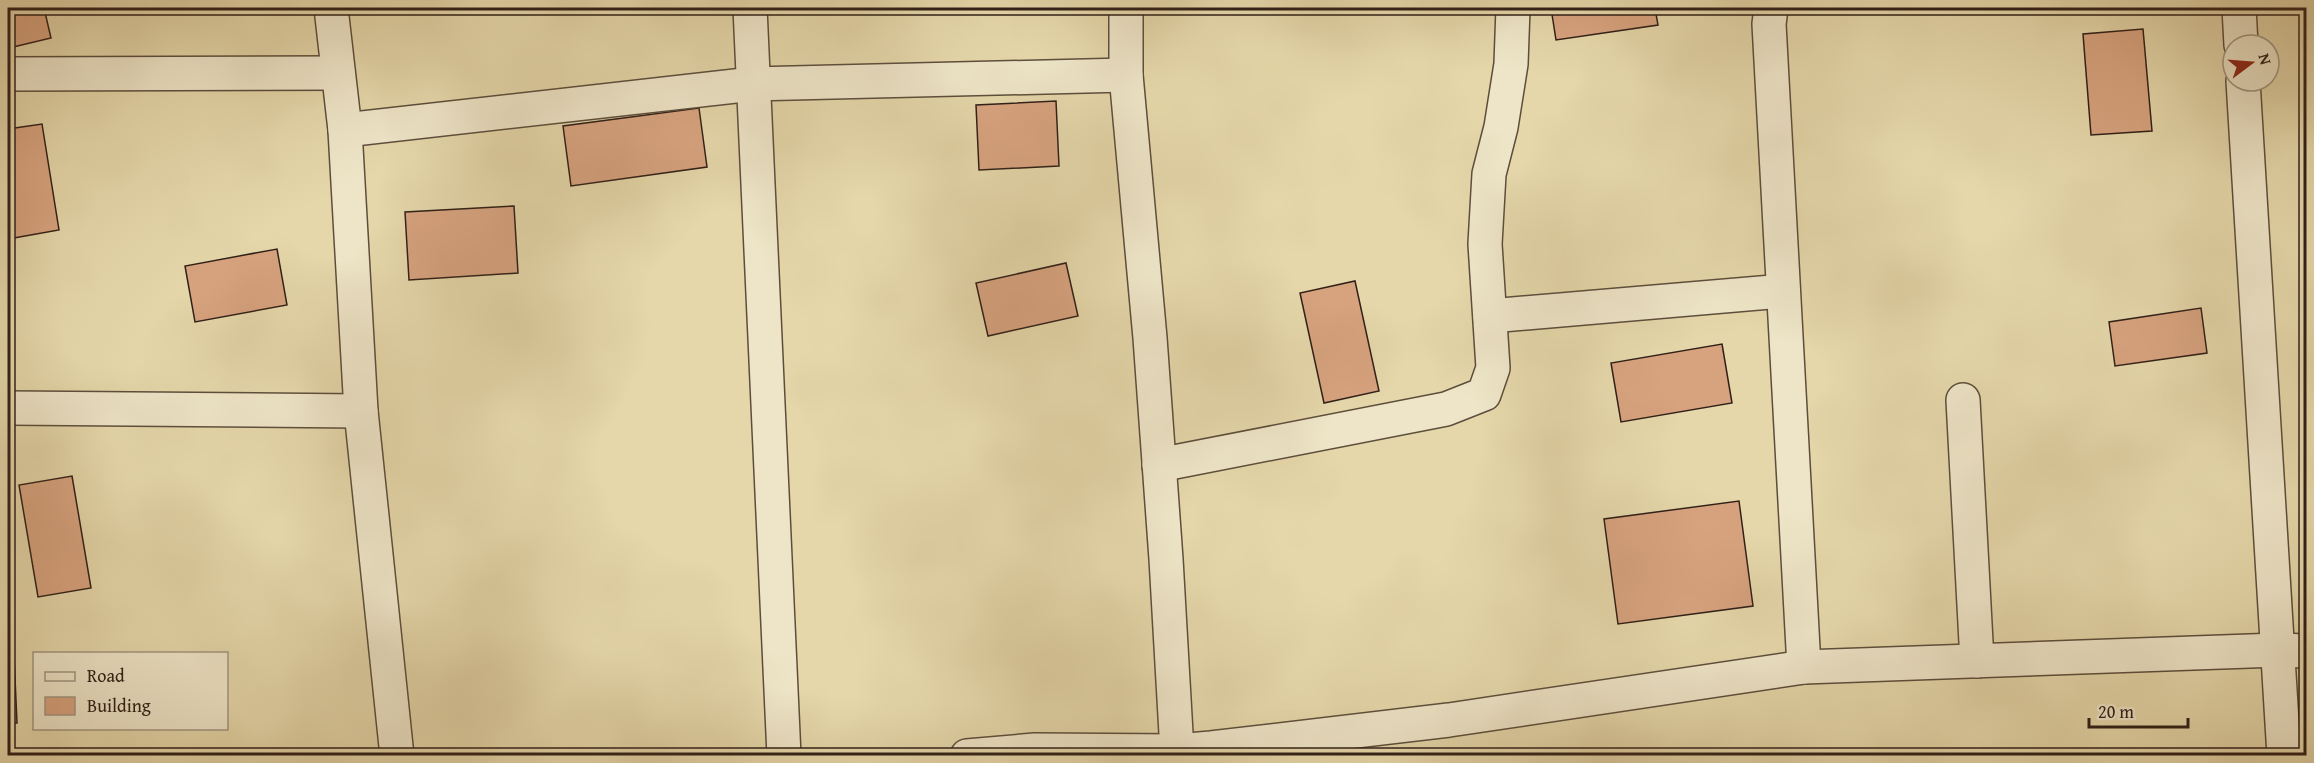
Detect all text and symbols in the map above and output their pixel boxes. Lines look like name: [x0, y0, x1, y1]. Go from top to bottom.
north arrow: [2221, 33, 2281, 93]
text: N: [2252, 50, 2279, 68]
legend: [33, 652, 228, 730]
text: Road: [87, 662, 125, 689]
scale bar: [2089, 691, 2188, 729]
text: Building: [87, 692, 151, 719]
text: 20 m: [2098, 698, 2134, 725]

